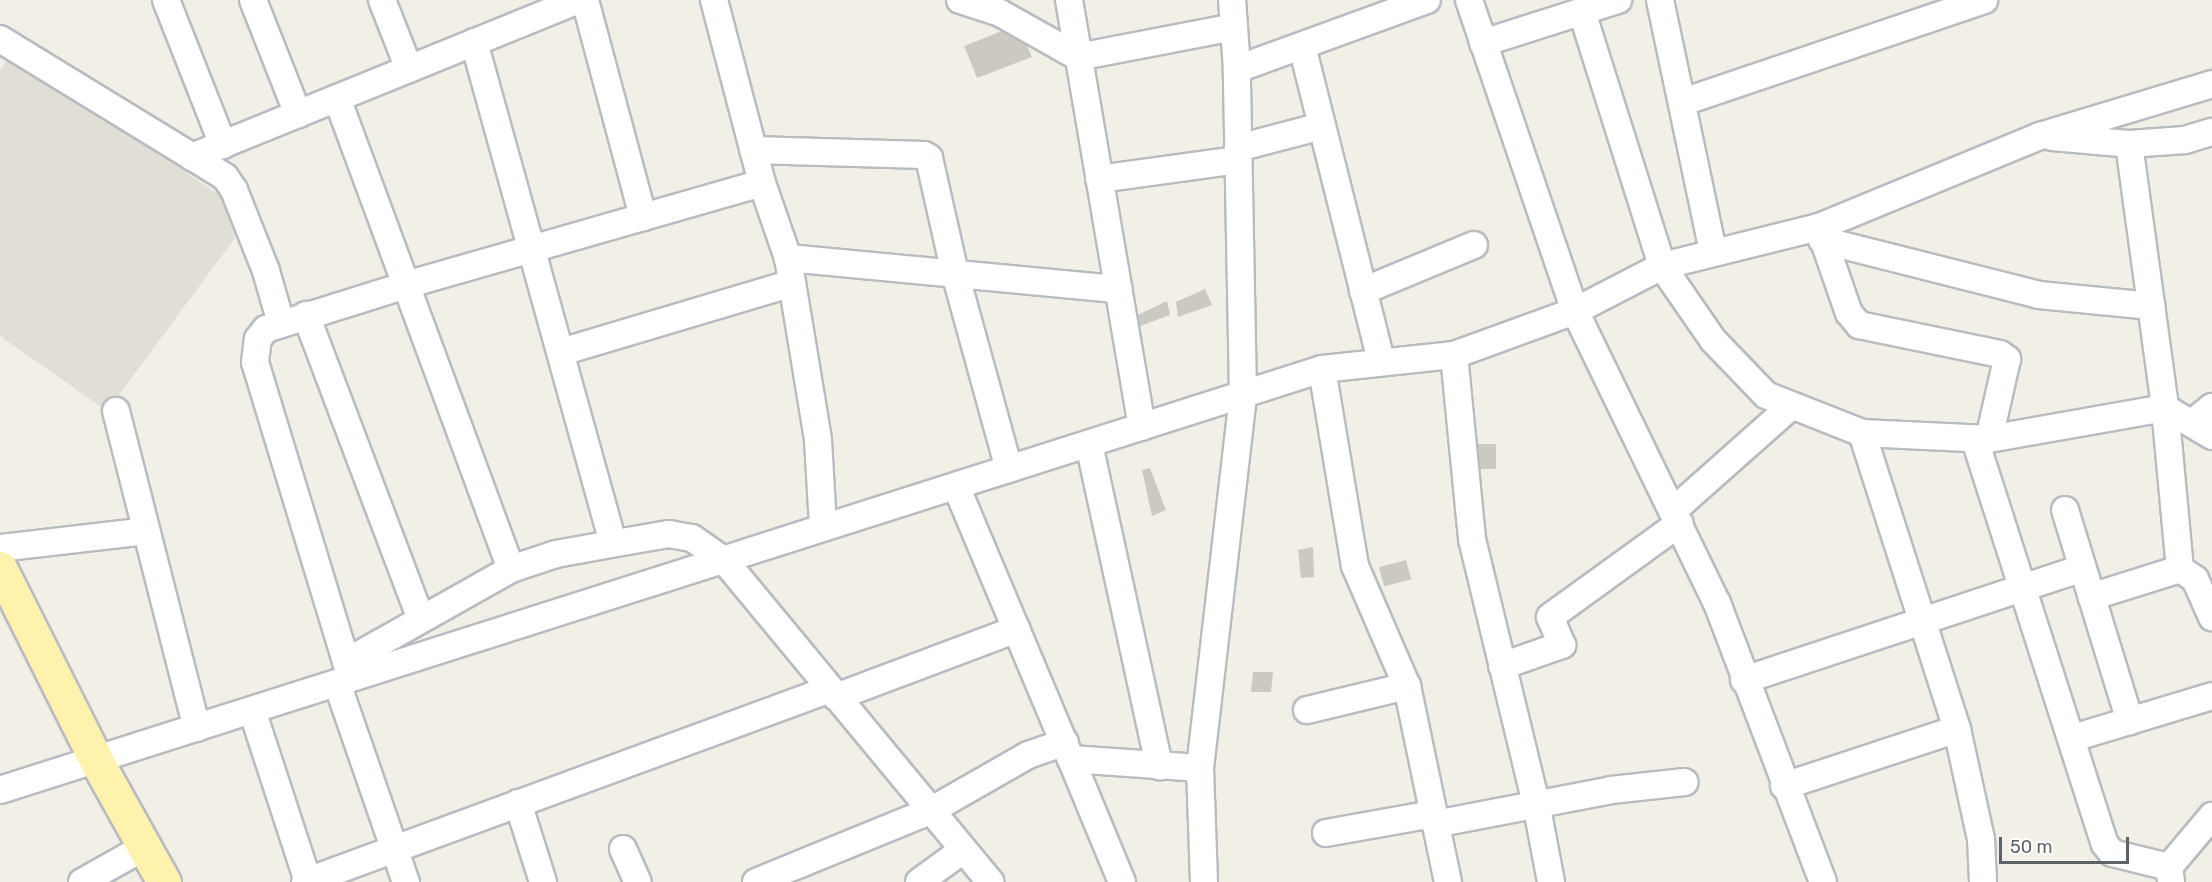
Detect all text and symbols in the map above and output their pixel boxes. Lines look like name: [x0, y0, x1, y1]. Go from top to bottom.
scale bar: [2002, 825, 2132, 863]
text: 50 m: [2010, 836, 2053, 858]

